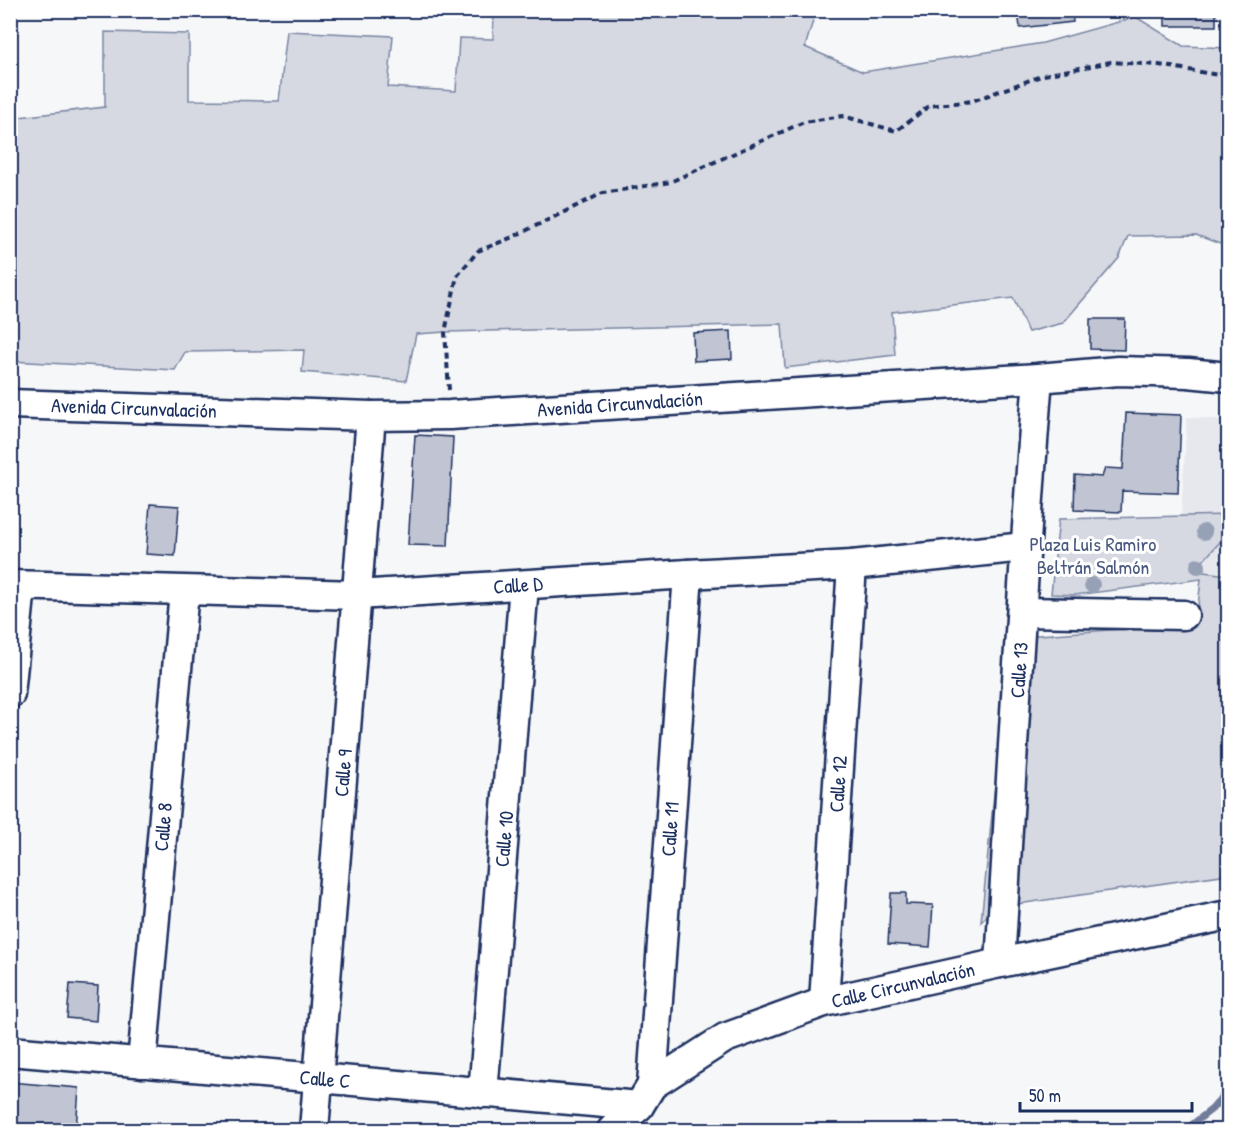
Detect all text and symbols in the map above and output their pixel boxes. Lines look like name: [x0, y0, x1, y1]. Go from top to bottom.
street label: Avenida Circunvalación: [536, 384, 704, 423]
street label: Avenida Circunvalación: [51, 391, 217, 424]
park label: Plaza Luis Ramiro Beltrán Salmón: [1030, 530, 1156, 580]
street label: Calle D: [492, 569, 544, 600]
street label: Calle 13: [1003, 641, 1034, 699]
street label: Calle 9: [327, 748, 358, 798]
street label: Calle 12: [822, 754, 853, 813]
street label: Calle 11: [654, 801, 685, 857]
street label: Calle 8: [147, 802, 178, 852]
street label: Calle 10: [488, 810, 519, 868]
street label: Calle Circunvalación: [829, 955, 977, 1014]
street label: Calle C: [298, 1063, 352, 1094]
scale bar: [1020, 1075, 1192, 1113]
text: 50 m: [1029, 1083, 1061, 1108]

